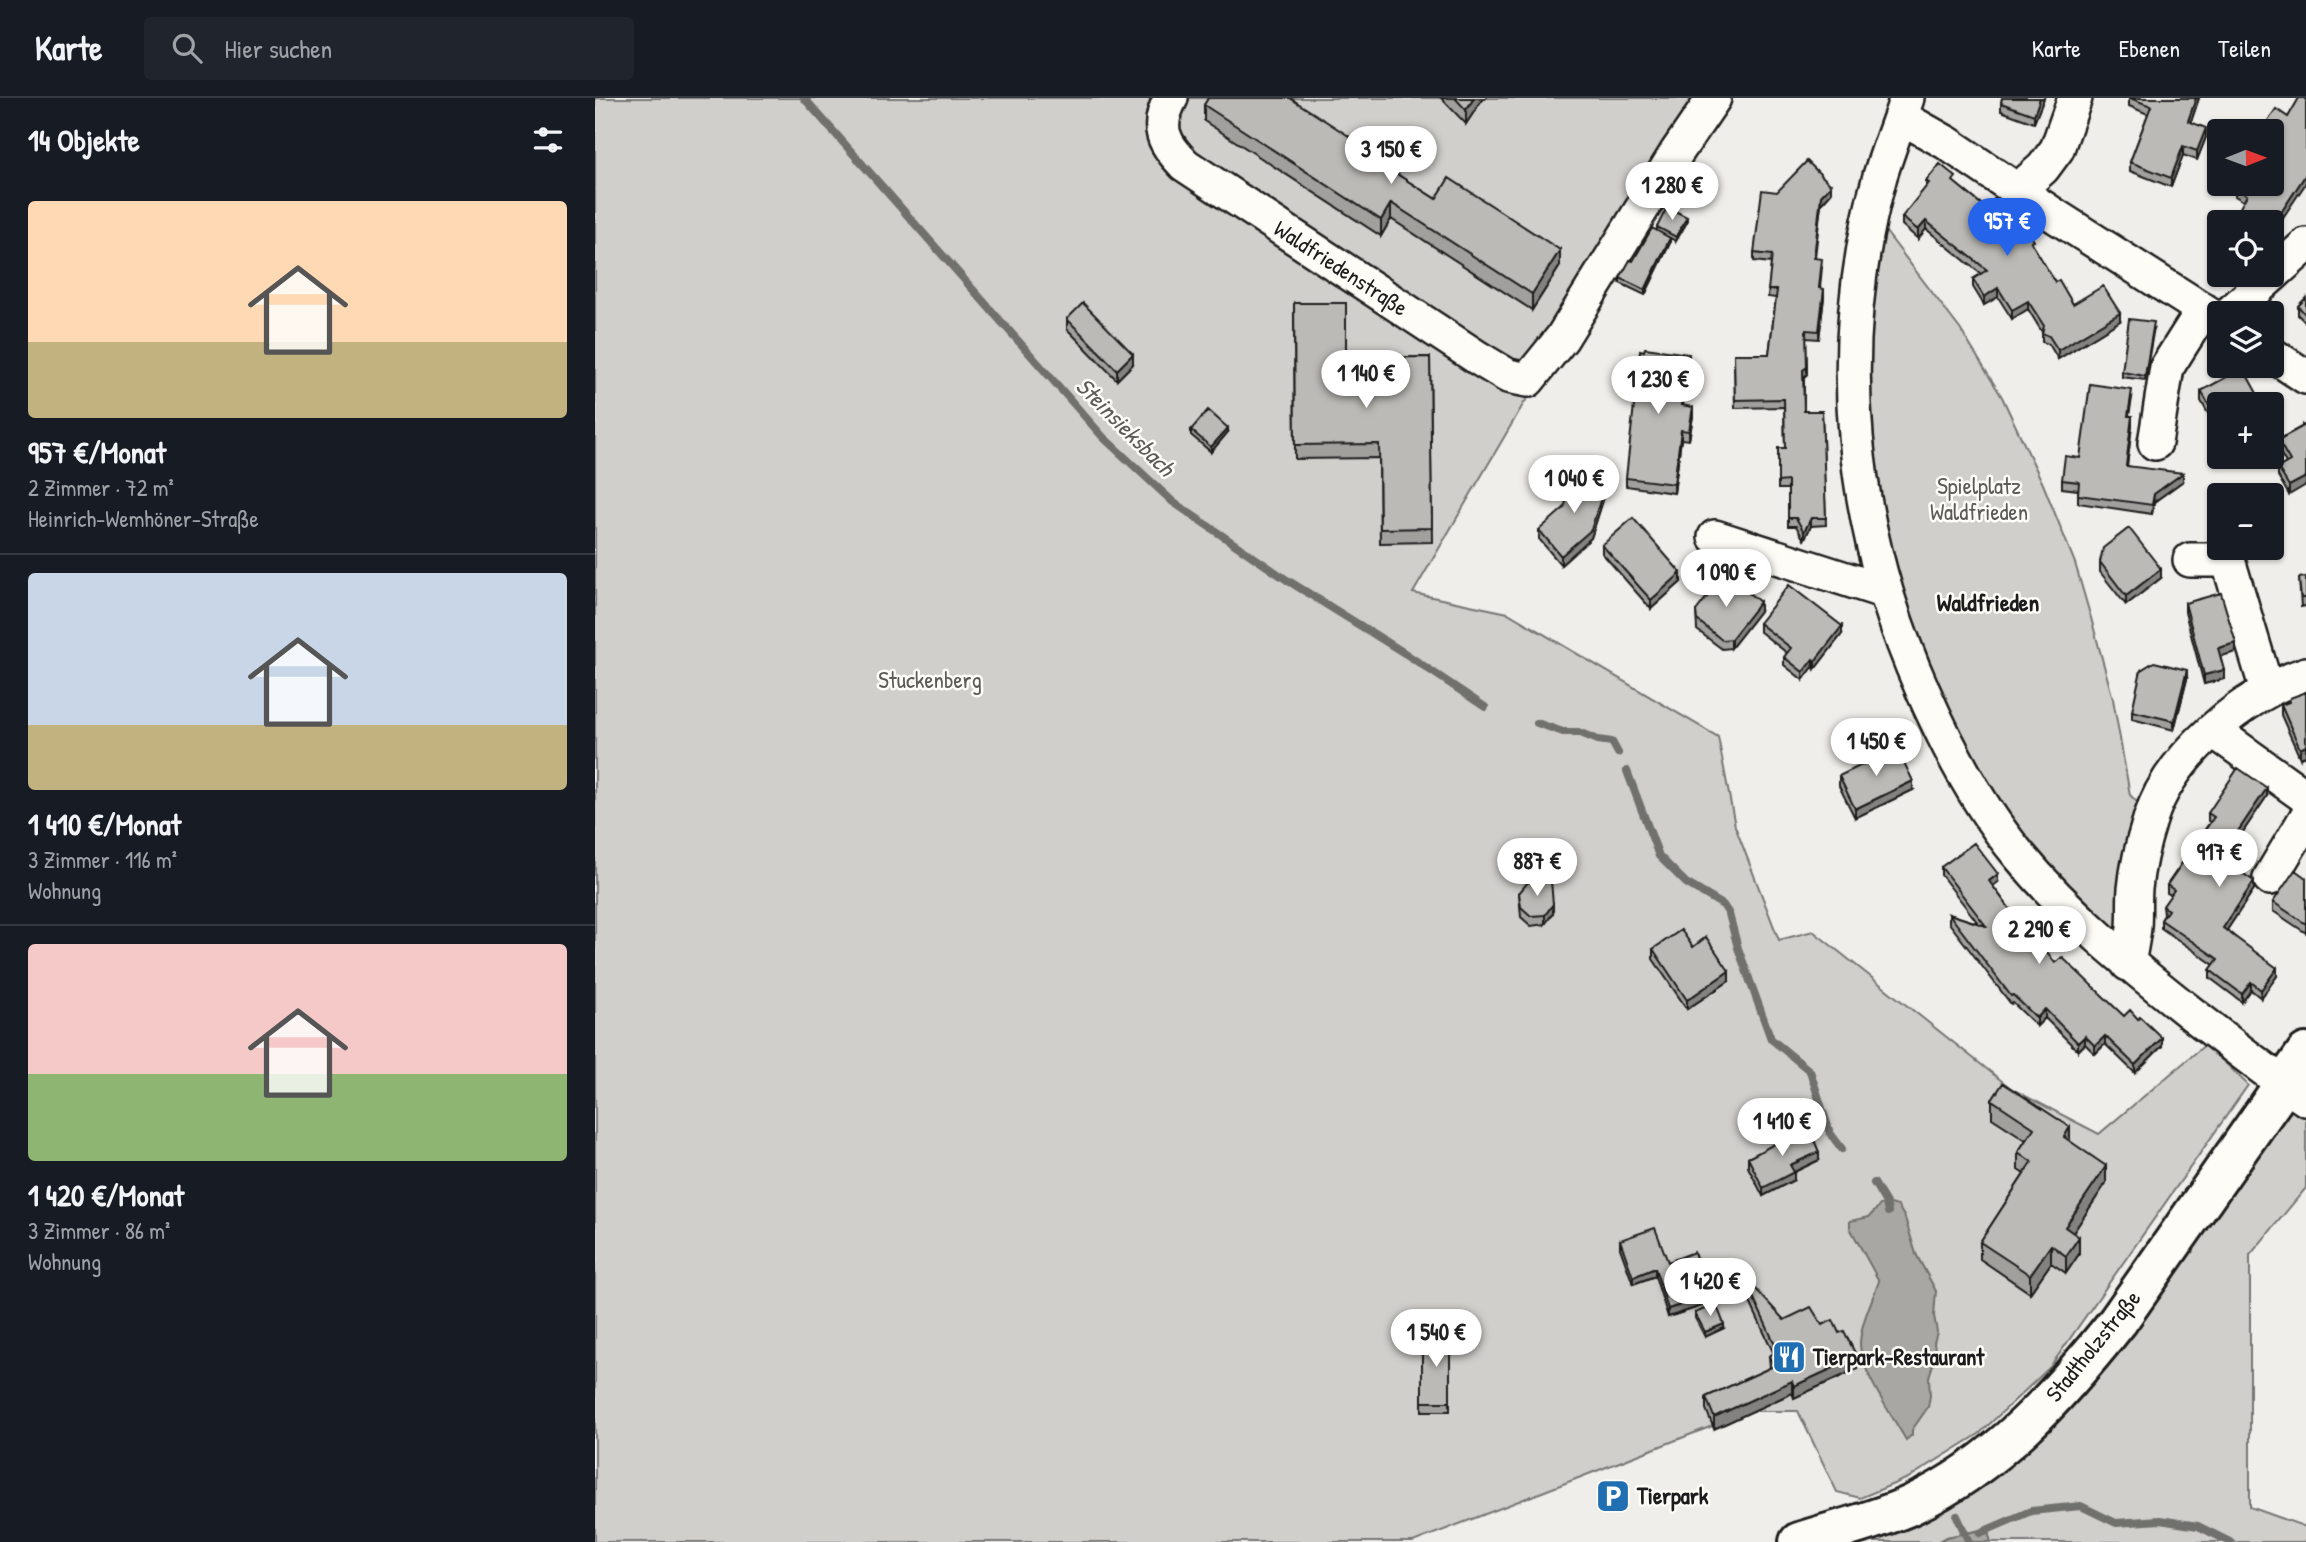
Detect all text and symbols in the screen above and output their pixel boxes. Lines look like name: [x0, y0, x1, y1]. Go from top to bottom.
search box: [144, 17, 634, 80]
text: Karte: [35, 26, 102, 70]
icon: search: [168, 29, 206, 67]
text: Hier suchen: [224, 31, 332, 66]
text: Karte: [2032, 32, 2081, 64]
text: Ebenen: [2119, 32, 2180, 64]
text: Teilen: [2218, 32, 2271, 64]
north arrow: [2207, 119, 2284, 196]
map controls: [2207, 119, 2284, 560]
text: 14 Objekte: [28, 120, 140, 160]
icon: filters: [529, 121, 567, 159]
pin: 3 150 €: [1326, 126, 1456, 186]
text: 3 150 €: [1361, 133, 1421, 164]
pin: 1 280 €: [1607, 162, 1737, 222]
text: 1 280 €: [1641, 169, 1703, 200]
pin: 957 €: [1958, 198, 2056, 258]
text: 957 €: [1984, 205, 2030, 236]
button: locate: [2207, 210, 2284, 287]
street label: Waldfriedenstraße: [1268, 213, 1414, 323]
icon: home: [235, 247, 361, 373]
button: layers: [2207, 301, 2284, 378]
pin: 1 140 €: [1301, 350, 1431, 410]
pin: 1 230 €: [1593, 356, 1723, 416]
text: 1 140 €: [1337, 357, 1395, 388]
text: 1 230 €: [1627, 363, 1689, 394]
water label: Steinsieksbach: [1069, 370, 1183, 484]
button: +: [2207, 392, 2284, 469]
text: 957 €/Monat: [28, 432, 166, 472]
pin: 1 040 €: [1509, 456, 1639, 515]
text: 1 040 €: [1544, 462, 1604, 493]
park label: Spielplatz Waldfrieden: [1930, 470, 2028, 527]
text: 2 Zimmer · 72 m²: [28, 472, 174, 503]
button: −: [2207, 483, 2284, 560]
text: Heinrich-Wemhöner-Straße: [28, 503, 259, 534]
pin: 1 090 €: [1661, 550, 1791, 609]
text: 1 090 €: [1696, 556, 1756, 587]
district label: Waldfrieden: [1937, 586, 2039, 618]
icon: home: [235, 619, 361, 745]
park label: Stuckenberg: [878, 664, 982, 695]
pin: 1 450 €: [1811, 718, 1941, 778]
text: 1 450 €: [1847, 725, 1905, 756]
text: 1 410 €/Monat: [28, 804, 181, 844]
pin: 917 €: [2170, 830, 2268, 889]
text: 917 €: [2197, 836, 2241, 867]
pin: 887 €: [1488, 838, 1586, 898]
text: 3 Zimmer · 116 m²: [28, 844, 177, 875]
text: 887 €: [1513, 845, 1561, 876]
text: Wohnung: [28, 875, 101, 906]
pin: 2 290 €: [1974, 906, 2104, 966]
text: 2 290 €: [2008, 913, 2070, 944]
icon: home: [235, 990, 361, 1116]
pin: 1 410 €: [1717, 1098, 1847, 1158]
text: 1 410 €: [1753, 1105, 1811, 1136]
text: 1 420 €/Monat: [28, 1175, 184, 1215]
text: 3 Zimmer · 86 m²: [28, 1215, 170, 1246]
text: Wohnung: [28, 1246, 101, 1277]
pin: 1 420 €: [1645, 1258, 1775, 1318]
text: 1 420 €: [1680, 1265, 1740, 1296]
street label: Stadtholzstraße: [2038, 1283, 2147, 1408]
pin: 1 540 €: [1371, 1310, 1501, 1369]
text: 1 540 €: [1407, 1316, 1465, 1347]
restaurant icon: Tierpark-Restaurant: [1770, 1338, 1808, 1376]
place label: Tierpark-Restaurant: [1812, 1341, 1985, 1373]
parking icon: Tierpark: [1594, 1477, 1632, 1515]
place label: Tierpark: [1636, 1480, 1709, 1512]

